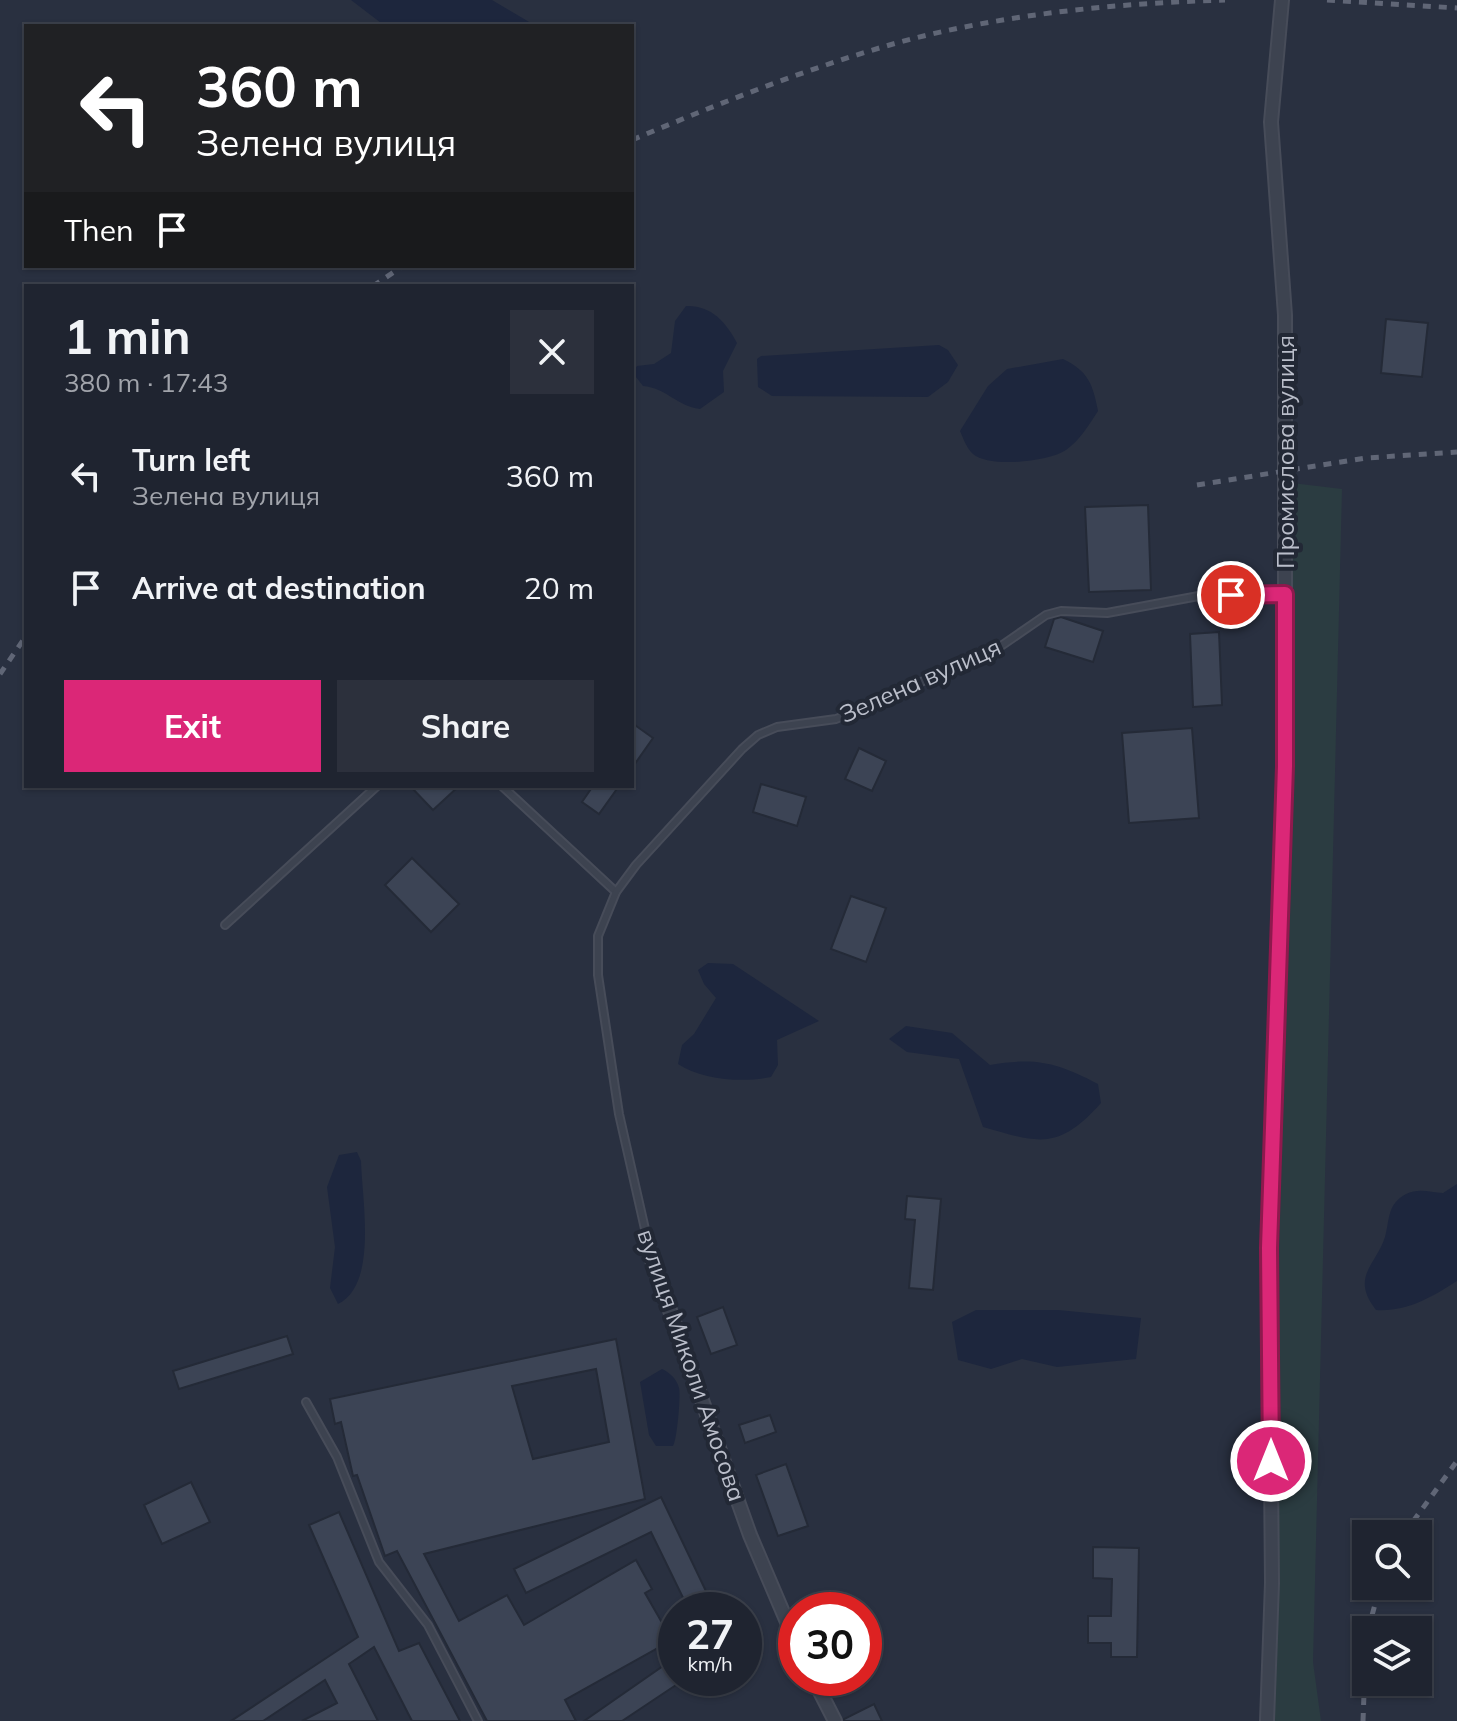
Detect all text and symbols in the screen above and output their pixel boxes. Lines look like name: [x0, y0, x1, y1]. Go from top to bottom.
text: 360 m: [196, 51, 363, 121]
icon: left: [64, 56, 168, 160]
text: Зелена вулиця: [196, 120, 456, 165]
icon: arrive: [150, 208, 194, 252]
text: Then: [64, 211, 134, 249]
text: 1 min: [64, 306, 191, 366]
button: close: [510, 310, 594, 394]
street label: Промислова вулиця: [1270, 335, 1300, 569]
text: 380 m · 17:43: [64, 366, 228, 399]
text: Turn left: [132, 441, 250, 479]
icon: left: [64, 454, 108, 498]
text: 360 m: [506, 457, 594, 495]
text: Зелена вулиця: [132, 479, 320, 512]
pin: [1197, 561, 1265, 629]
icon: arrive: [64, 566, 108, 610]
text: Arrive at destination: [132, 569, 426, 607]
text: 20 m: [524, 569, 594, 607]
icon: arrive: [1209, 573, 1253, 617]
street label: Зелена вулиця: [835, 631, 1005, 729]
button: Exit: [64, 680, 321, 772]
button: Share: [337, 680, 594, 772]
street label: вулиця Миколи Амосова: [631, 1225, 753, 1505]
position arrow: [1229, 1419, 1313, 1503]
map controls: [1352, 1520, 1432, 1696]
button: search: [1352, 1520, 1432, 1600]
speed limit sign: 30: [778, 1592, 882, 1696]
text: 27: [686, 1609, 734, 1659]
button: layers: [1352, 1616, 1432, 1696]
text: km/h: [687, 1651, 733, 1676]

